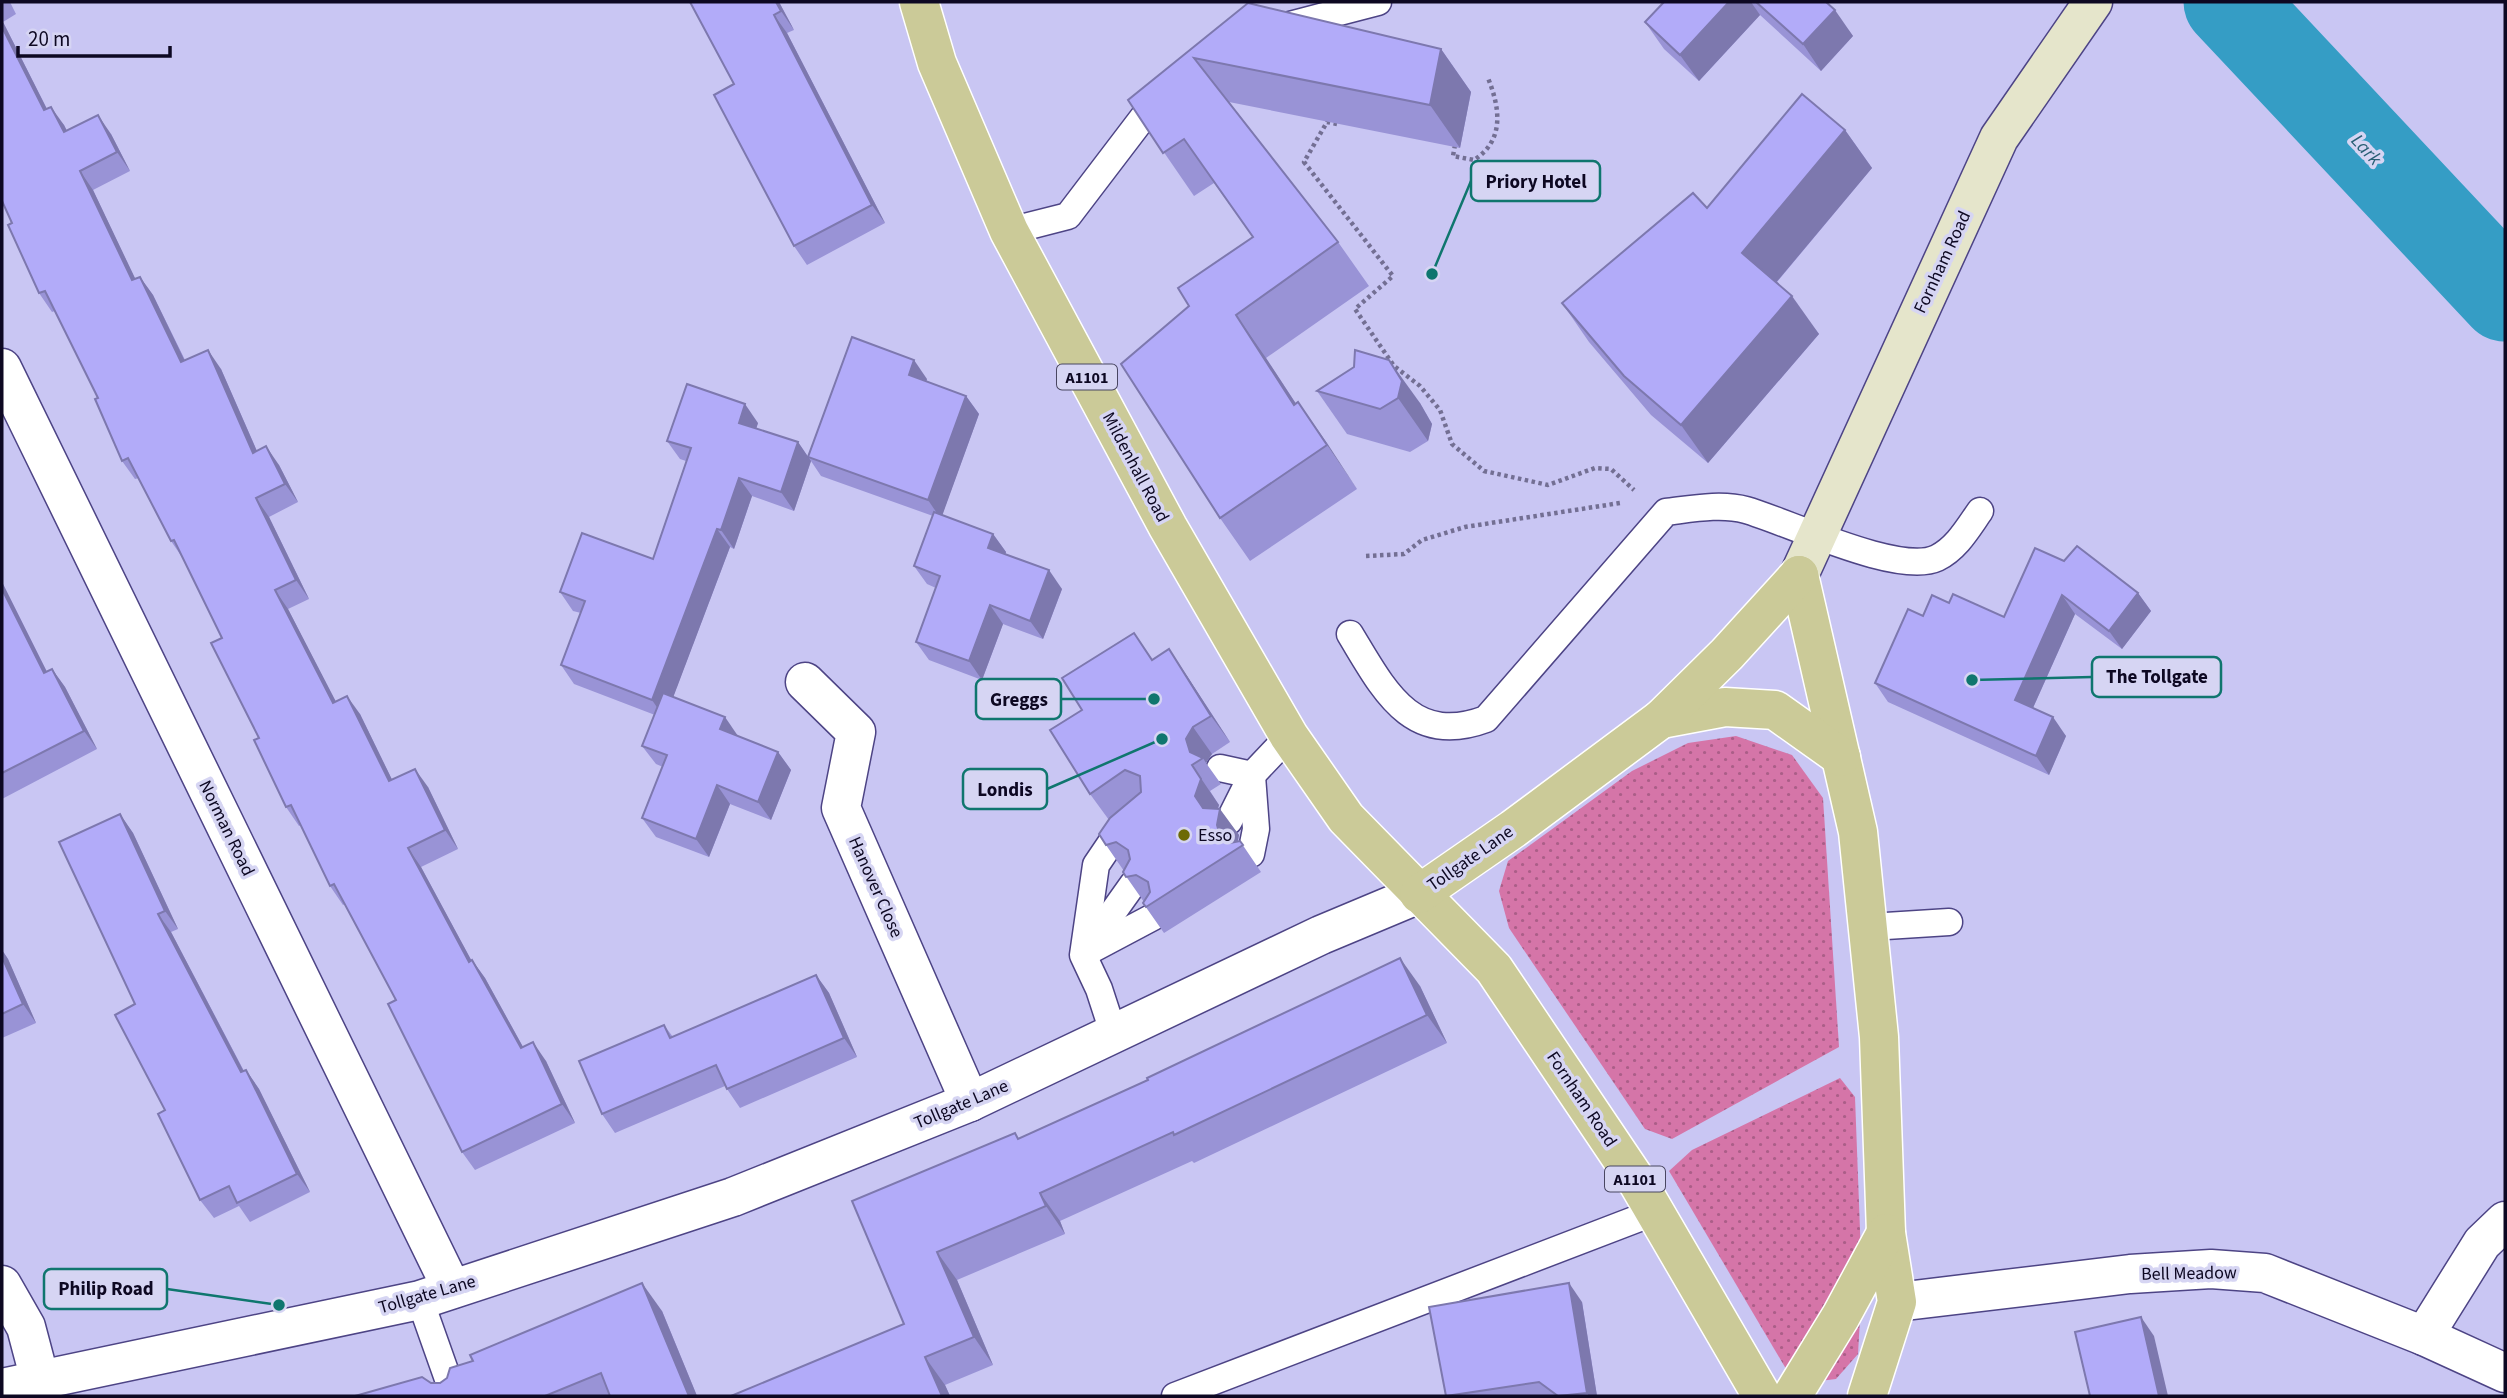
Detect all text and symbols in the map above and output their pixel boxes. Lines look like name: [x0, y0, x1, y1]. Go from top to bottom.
scale bar: [18, 14, 170, 58]
text: 20 m: [28, 24, 70, 54]
water label: Lark: [2344, 128, 2388, 172]
callout: Priory Hotel: [1471, 161, 1600, 201]
text: Priory Hotel: [1485, 169, 1587, 196]
street label: Fornham Road: [1908, 207, 1977, 318]
road number: A1101: [1057, 364, 1117, 390]
street label: Mildenhall Road: [1096, 408, 1175, 527]
callout: The Tollgate: [2092, 657, 2221, 697]
text: The Tollgate: [2106, 664, 2208, 691]
callout: Greggs: [976, 679, 1061, 719]
text: Greggs: [990, 687, 1048, 714]
callout: Londis: [963, 769, 1047, 809]
street label: Norman Road: [193, 776, 261, 880]
text: Londis: [977, 777, 1033, 804]
street label: Tollgate Lane: [1422, 819, 1518, 897]
place label: Esso: [1198, 823, 1232, 848]
marker: Esso: [1176, 827, 1192, 843]
street label: Hanover Close: [842, 833, 909, 942]
street label: Fornham Road: [1540, 1046, 1623, 1152]
street label: Tollgate Lane: [910, 1073, 1012, 1135]
road number: A1101: [1605, 1166, 1665, 1191]
street label: Bell Meadow: [2141, 1260, 2237, 1287]
callout: Philip Road: [44, 1269, 167, 1309]
street label: Tollgate Lane: [376, 1269, 479, 1320]
text: Philip Road: [58, 1276, 154, 1303]

